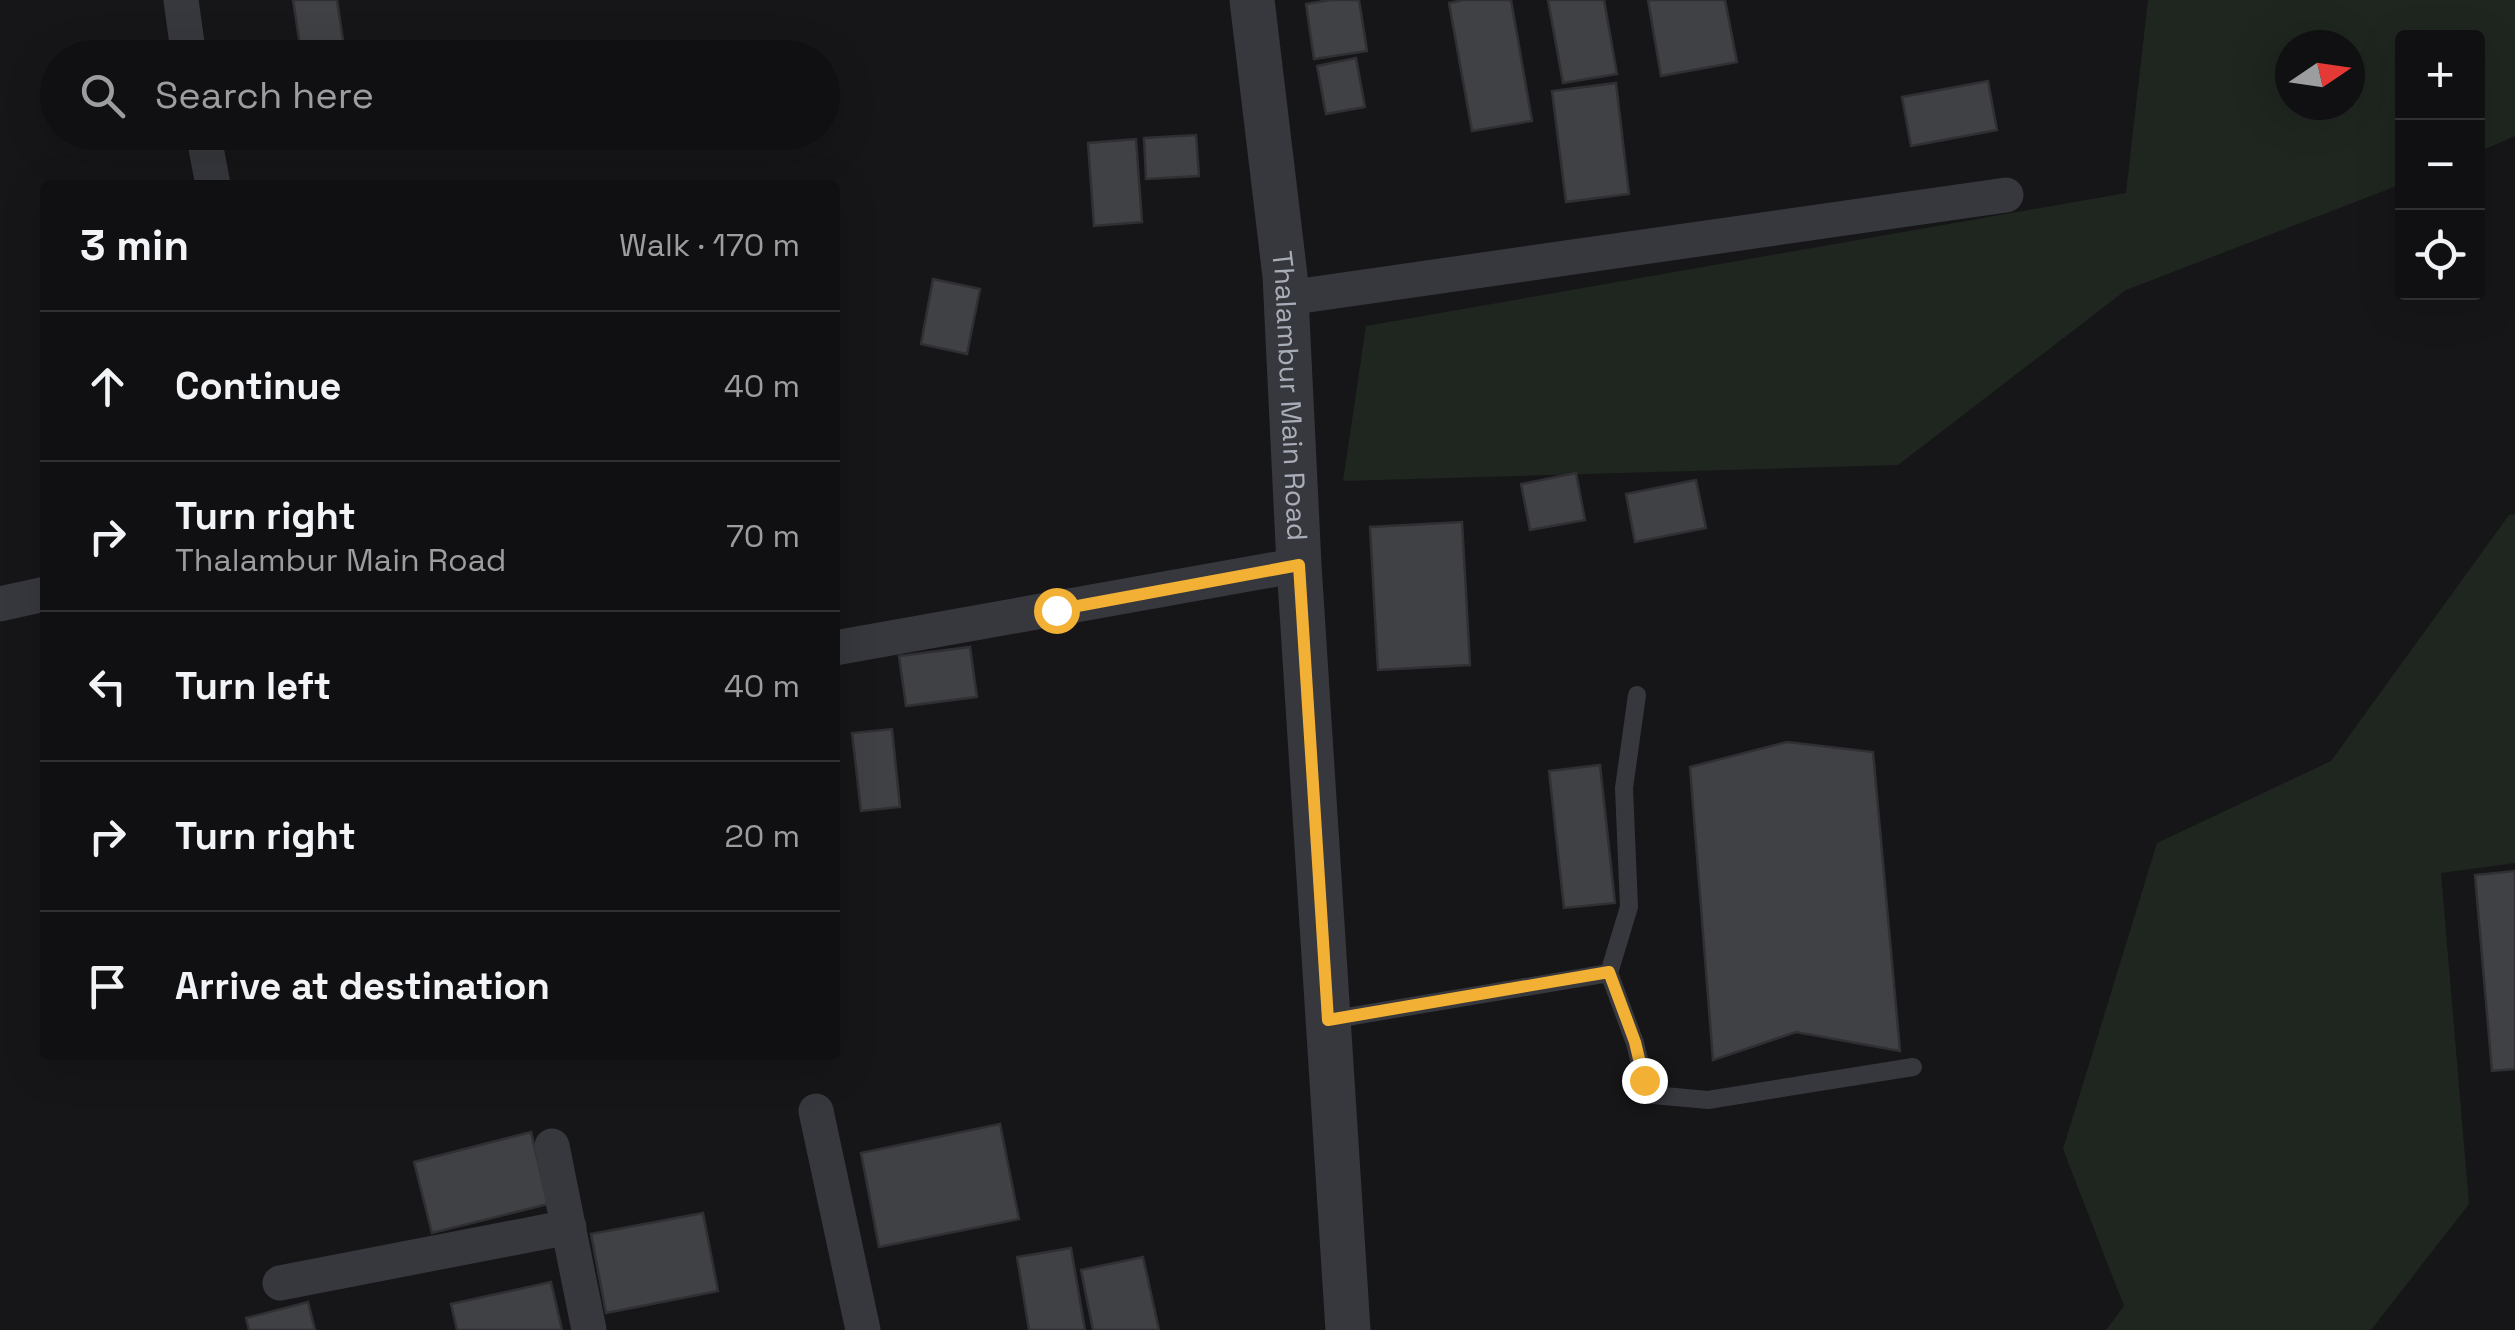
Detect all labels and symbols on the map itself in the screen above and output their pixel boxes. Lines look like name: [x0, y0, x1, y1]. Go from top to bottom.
north arrow: [2275, 30, 2365, 120]
street label: Thalambur Main Road: [1264, 249, 1316, 542]
route start: [1034, 588, 1080, 634]
route end: [1622, 1058, 1668, 1104]

